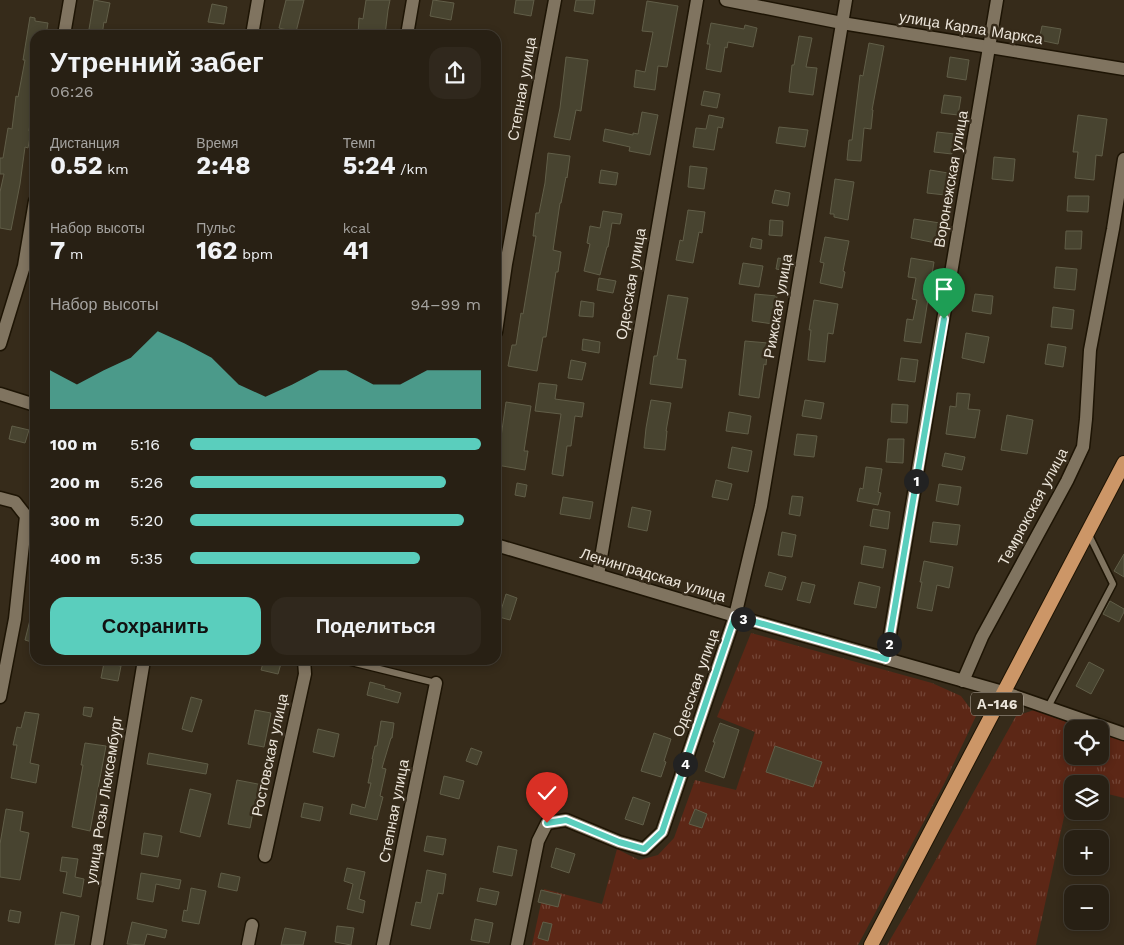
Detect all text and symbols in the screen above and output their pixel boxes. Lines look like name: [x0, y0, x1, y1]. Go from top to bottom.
street label: улица Карла Маркса: [898, 8, 1045, 48]
street label: Степная улица: [504, 35, 540, 142]
text: Утренний забег: [50, 46, 264, 79]
button: share: [429, 47, 481, 99]
text: 06:26: [50, 82, 93, 101]
street label: Воронежская улица: [930, 108, 972, 249]
text: Дистанция: [50, 135, 120, 151]
text: Время: [196, 135, 238, 151]
text: Темп: [343, 135, 375, 151]
text: 0.52: [50, 151, 103, 180]
text: 2:48: [196, 151, 251, 180]
text: 5:24: [343, 151, 396, 180]
text: km: [103, 161, 129, 177]
text: /km: [396, 161, 428, 177]
text: Набор высоты: [50, 220, 145, 236]
text: Пульс: [196, 220, 236, 236]
text: kcal: [343, 220, 370, 236]
street label: Одесская улица: [612, 226, 650, 341]
text: 7: [50, 236, 65, 265]
text: 162: [196, 236, 237, 265]
text: 41: [343, 236, 369, 265]
text: m: [65, 246, 83, 262]
text: bpm: [237, 246, 273, 262]
street label: Рижская улица: [760, 252, 796, 360]
pin: [923, 268, 965, 319]
icon: arrive: [930, 275, 958, 303]
text: Набор высоты: [50, 295, 158, 314]
text: 94–99 m: [410, 295, 481, 314]
text: 100 m: [50, 435, 97, 454]
text: 5:16: [130, 435, 160, 454]
street label: Темрюкская улица: [994, 445, 1072, 569]
pin: 1: [904, 468, 928, 494]
text: 200 m: [50, 473, 100, 492]
text: 5:26: [130, 473, 163, 492]
text: 1: [913, 473, 920, 489]
text: 300 m: [50, 511, 100, 530]
text: 5:20: [130, 511, 163, 530]
street label: Ленинградская улица: [578, 544, 729, 606]
text: 400 m: [50, 549, 101, 568]
text: 5:35: [130, 549, 163, 568]
button: Сохранить: [50, 597, 261, 655]
button: Поделиться: [271, 597, 481, 655]
pin: 3: [730, 606, 756, 632]
text: 3: [739, 611, 748, 627]
street label: Одесская улица: [669, 626, 723, 739]
pin: 2: [876, 632, 902, 656]
text: 2: [885, 636, 894, 652]
street label: Ростовская улица: [248, 691, 292, 818]
road number: А-146: [971, 692, 1023, 716]
street label: улица Розы Люксембург: [82, 714, 126, 885]
map controls: [1064, 720, 1109, 930]
button: locate: [1064, 720, 1109, 765]
pin: 4: [672, 752, 698, 776]
text: 4: [681, 756, 690, 772]
street label: Степная улица: [375, 757, 413, 864]
pin: [526, 772, 568, 823]
button: layers: [1064, 775, 1109, 820]
icon: check: [533, 779, 561, 807]
button: +: [1064, 830, 1109, 875]
button: −: [1064, 885, 1109, 930]

